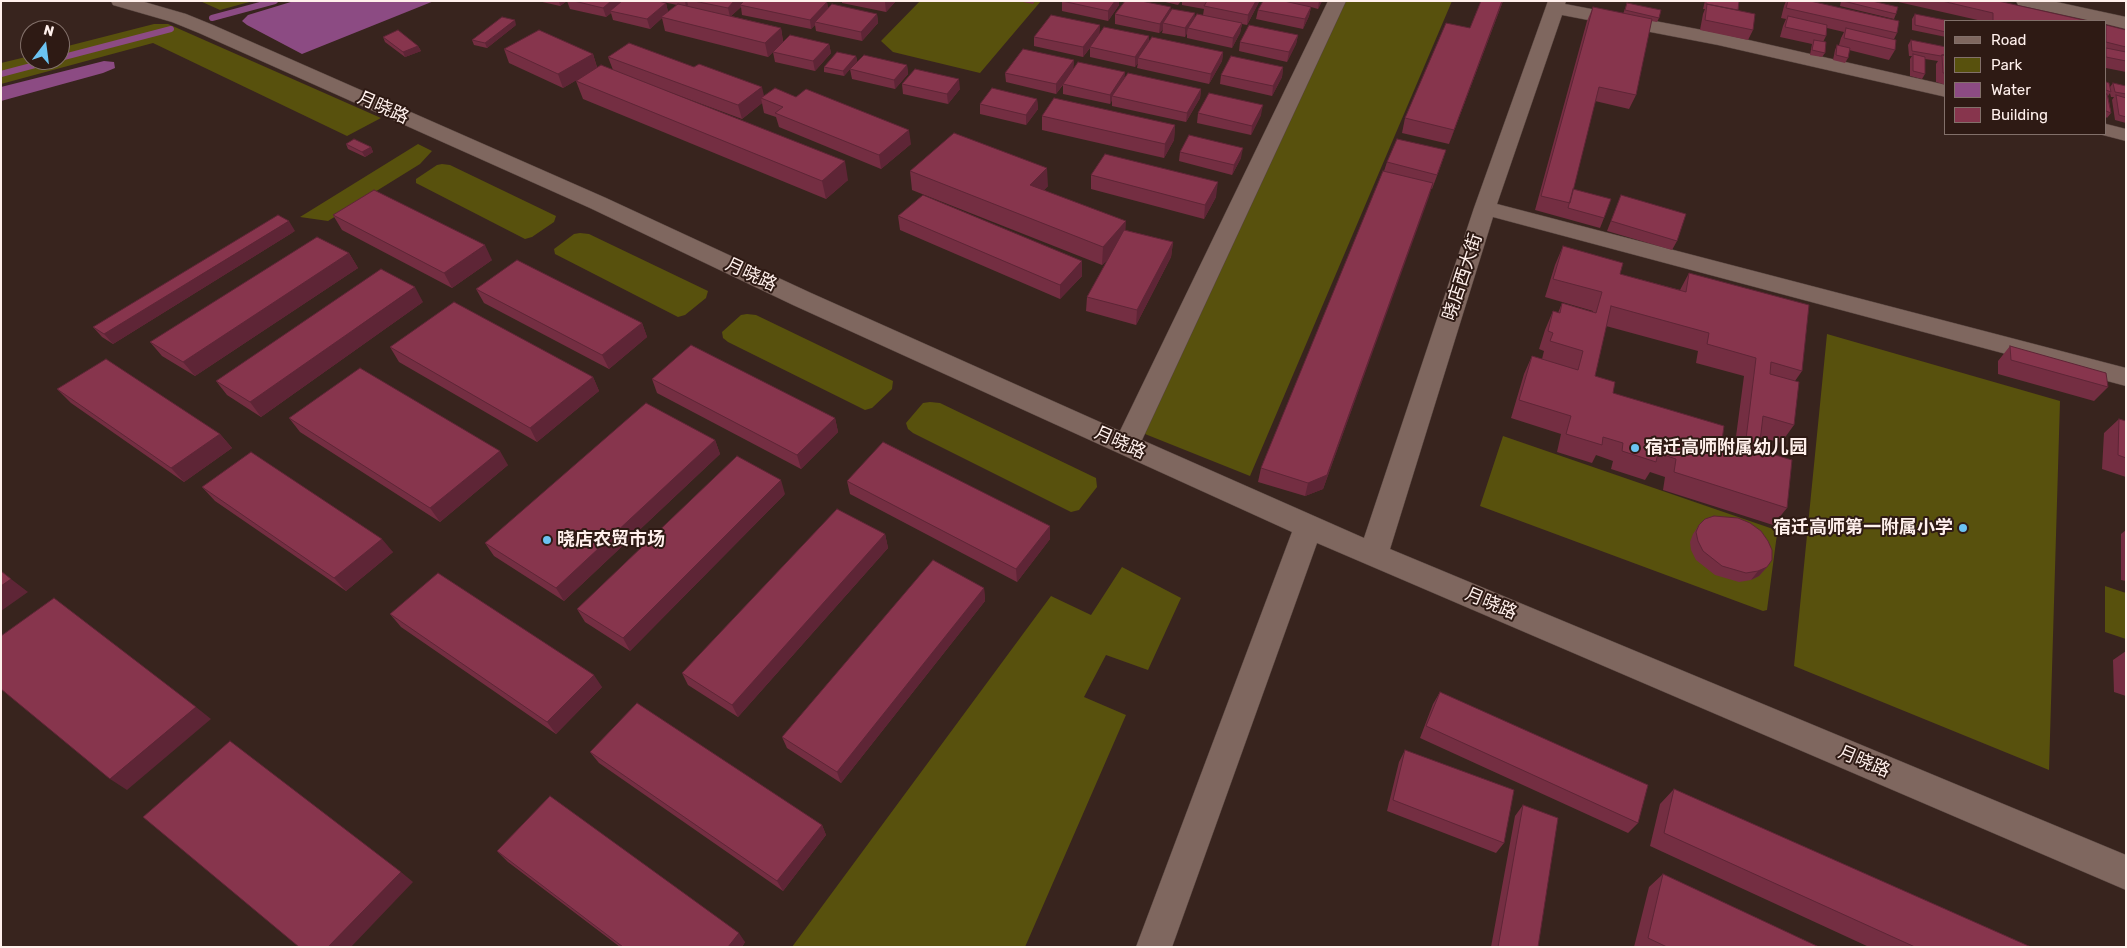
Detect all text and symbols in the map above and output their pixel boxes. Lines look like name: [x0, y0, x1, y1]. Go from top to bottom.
north arrow: [20, 20, 70, 70]
legend: [1944, 20, 2107, 135]
text: N: [42, 21, 56, 41]
text: Road: [1991, 31, 2027, 49]
text: Park: [1991, 56, 2022, 74]
text: Water: [1991, 81, 2031, 99]
street label: 月晓路: [354, 87, 412, 129]
text: Building: [1991, 106, 2048, 124]
street label: 晓店西大街: [1439, 231, 1487, 323]
street label: 月晓路: [722, 254, 780, 296]
street label: 月晓路: [1091, 422, 1149, 464]
place label: 宿迁高师附属幼儿园: [1645, 437, 1807, 459]
marker: 宿迁高师附属幼儿园: [1629, 442, 1641, 454]
place label: 宿迁高师第一附属小学: [1773, 517, 1953, 539]
marker: 宿迁高师第一附属小学: [1957, 522, 1969, 534]
place label: 晓店农贸市场: [557, 529, 665, 551]
marker: 晓店农贸市场: [541, 534, 553, 546]
street label: 月晓路: [1462, 584, 1520, 624]
street label: 月晓路: [1835, 742, 1893, 782]

